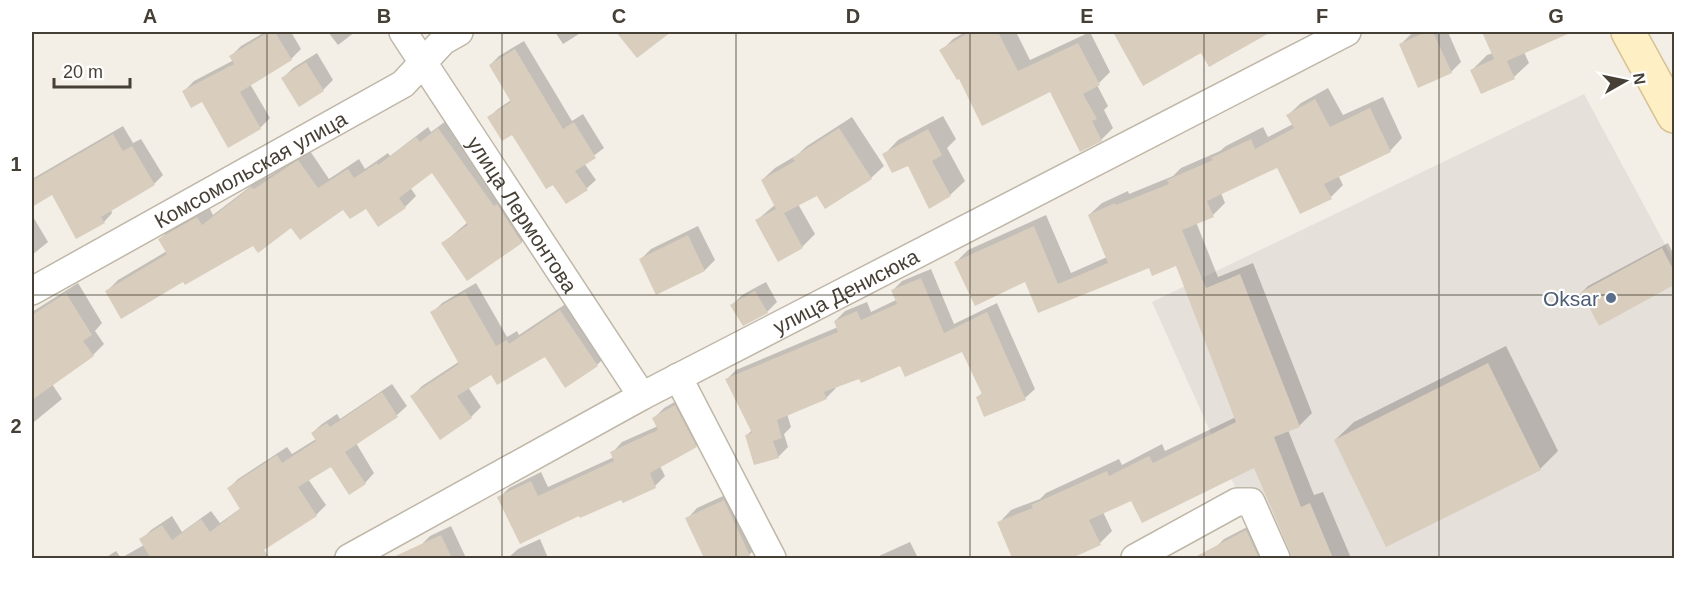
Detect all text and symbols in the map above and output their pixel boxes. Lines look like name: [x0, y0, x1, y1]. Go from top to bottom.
text: A: [143, 5, 157, 27]
text: B: [377, 5, 391, 27]
text: C: [612, 5, 626, 27]
text: D: [846, 5, 860, 27]
text: E: [1080, 5, 1094, 27]
text: F: [1316, 5, 1328, 27]
text: G: [1548, 5, 1564, 27]
scale bar: [54, 51, 130, 89]
north arrow: [1595, 51, 1655, 111]
text: 20 m: [63, 62, 103, 82]
text: N: [1630, 72, 1649, 86]
street label: Комсомольская улица: [150, 106, 351, 232]
street label: улица Лермонтова: [463, 132, 582, 297]
text: 1: [10, 153, 22, 175]
street label: улица Денисюка: [769, 244, 923, 338]
place label: Oksar: [1543, 287, 1599, 310]
marker: Oksar: [1604, 291, 1618, 305]
text: 2: [10, 415, 22, 437]

